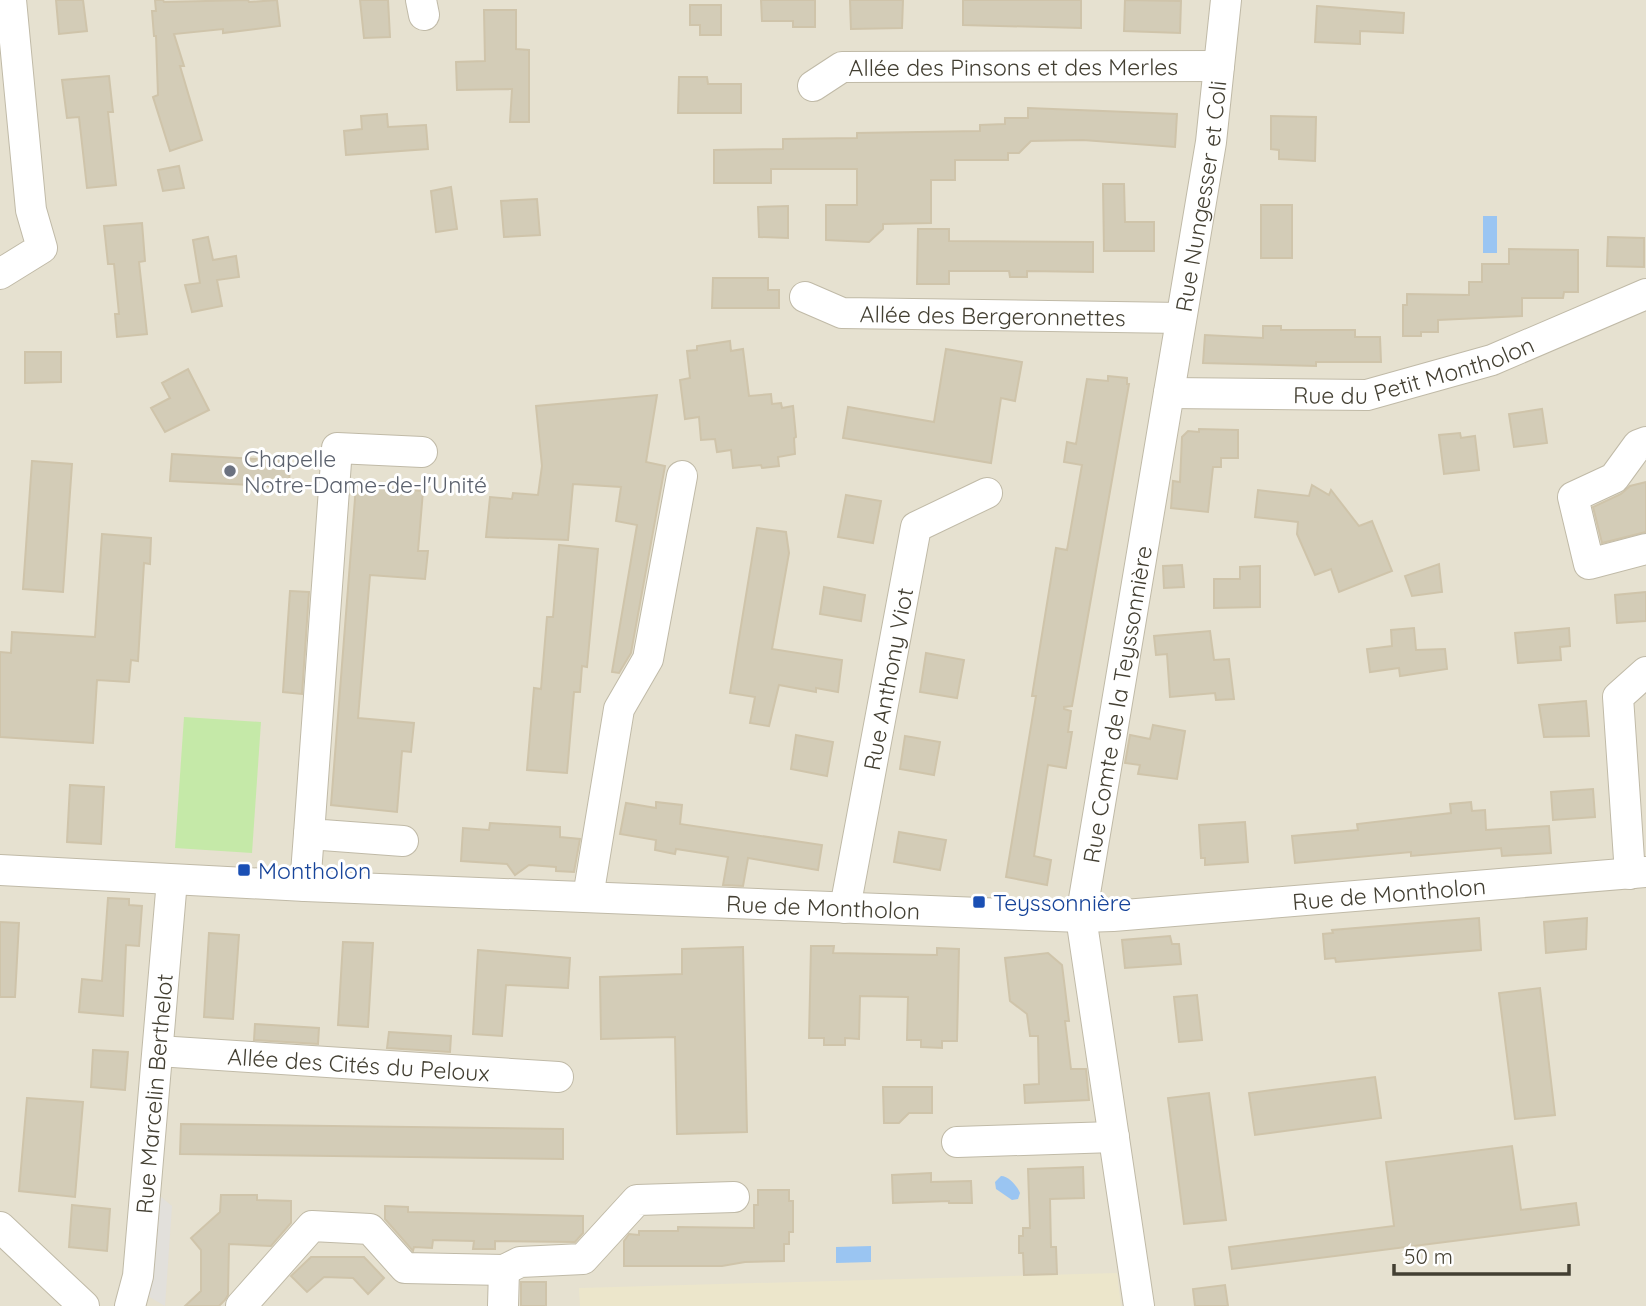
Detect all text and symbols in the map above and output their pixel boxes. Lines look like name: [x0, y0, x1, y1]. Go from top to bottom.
street label: Allée des Pinsons et des Merles: [849, 52, 1178, 81]
street label: Rue Nungesser et Coli: [1168, 79, 1232, 314]
street label: Allée des Bergeronnettes: [859, 299, 1126, 332]
street label: Rue du Petit Montholon: [1293, 329, 1538, 410]
place label: Chapelle Notre-Dame-de-l'Unité: [244, 444, 487, 499]
marker: Chapelle Notre-Dame-de-l'Unité: [222, 463, 238, 479]
street label: Rue Comte de la Teyssonnière: [1076, 543, 1158, 865]
street label: Rue Anthony Viot: [856, 585, 919, 773]
place label: Montholon: [258, 856, 371, 885]
marker: Montholon: [236, 862, 252, 878]
street label: Rue de Montholon: [1291, 871, 1487, 916]
street label: Rue de Montholon: [726, 888, 921, 925]
place label: Teyssonnière: [993, 888, 1131, 917]
marker: Teyssonnière: [971, 894, 987, 910]
street label: Rue Marcelin Berthelot: [129, 972, 178, 1215]
street label: Allée des Cités du Peloux: [227, 1041, 491, 1087]
scale bar: [1394, 1232, 1569, 1276]
text: 50 m: [1404, 1243, 1453, 1269]

